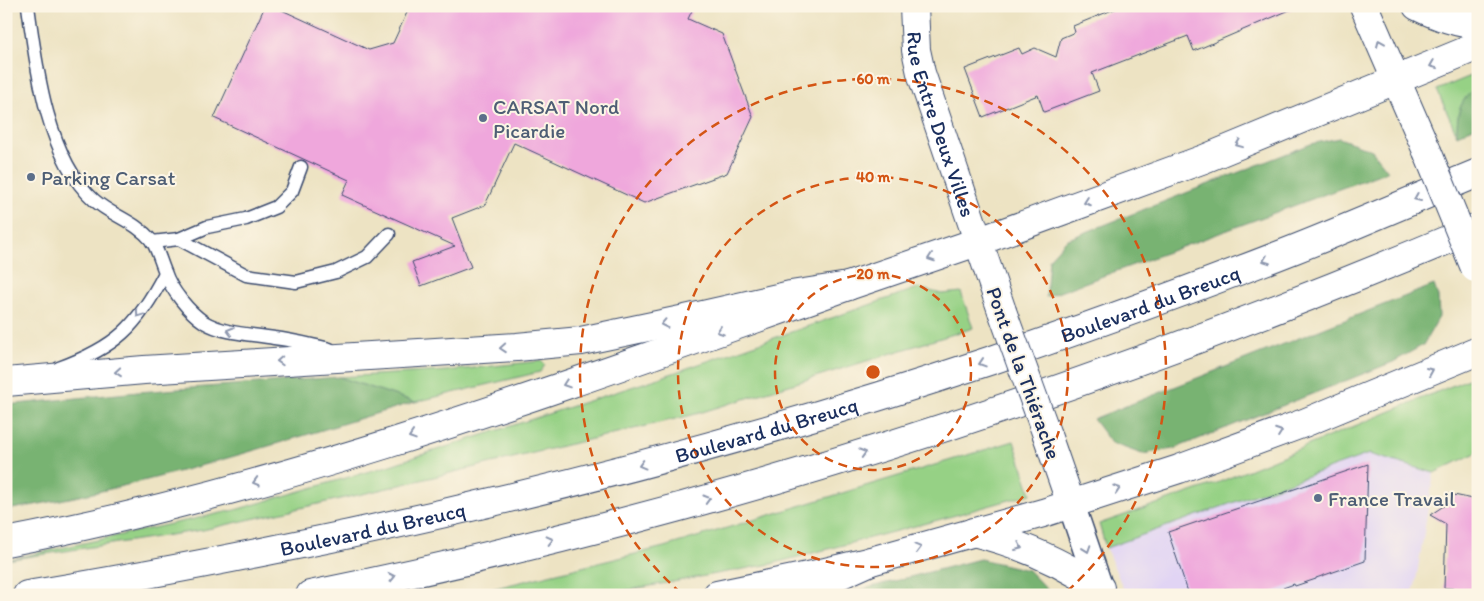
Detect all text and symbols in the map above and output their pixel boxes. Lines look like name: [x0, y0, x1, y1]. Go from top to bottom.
street label: Rue Entre Deux Villes: [903, 31, 981, 220]
one-way arrow: [1375, 39, 1386, 48]
one-way arrow: [1429, 59, 1437, 69]
text: 60 m: [856, 70, 890, 88]
place label: CARSAT Nord Picardie: [493, 94, 619, 143]
marker: CARSAT Nord Picardie: [477, 112, 489, 124]
one-way arrow: [1235, 138, 1244, 149]
place label: Parking Carsat: [41, 165, 176, 190]
text: 40 m: [856, 168, 891, 186]
marker: Parking Carsat: [25, 171, 37, 183]
one-way arrow: [1413, 193, 1421, 203]
one-way arrow: [1083, 196, 1092, 206]
one-way arrow: [927, 252, 936, 262]
one-way arrow: [1262, 254, 1271, 264]
street label: Boulevard du Breucq: [1057, 259, 1243, 348]
text: 20 m: [856, 265, 890, 283]
street label: Pont de la Thiérache: [981, 283, 1067, 463]
one-way arrow: [136, 308, 145, 318]
one-way arrow: [659, 318, 668, 329]
one-way arrow: [716, 325, 725, 335]
one-way arrow: [227, 326, 235, 336]
one-way arrow: [499, 342, 507, 353]
one-way arrow: [276, 355, 284, 366]
one-way arrow: [978, 357, 986, 367]
centre of rings: [864, 363, 882, 381]
one-way arrow: [114, 367, 122, 378]
one-way arrow: [1425, 367, 1434, 378]
one-way arrow: [563, 379, 571, 389]
street label: Boulevard du Breucq: [672, 391, 861, 468]
one-way arrow: [1275, 428, 1283, 438]
one-way arrow: [409, 430, 417, 440]
one-way arrow: [859, 449, 867, 459]
one-way arrow: [637, 459, 646, 470]
one-way arrow: [252, 476, 261, 487]
one-way arrow: [1112, 485, 1121, 495]
place label: France Travail: [1328, 486, 1455, 511]
marker: France Travail: [1312, 492, 1324, 504]
one-way arrow: [703, 494, 712, 505]
street label: Boulevard du Breucq: [278, 496, 468, 561]
one-way arrow: [546, 536, 554, 546]
one-way arrow: [1014, 540, 1023, 551]
one-way arrow: [914, 543, 922, 554]
one-way arrow: [1081, 545, 1091, 553]
one-way arrow: [388, 572, 396, 583]

